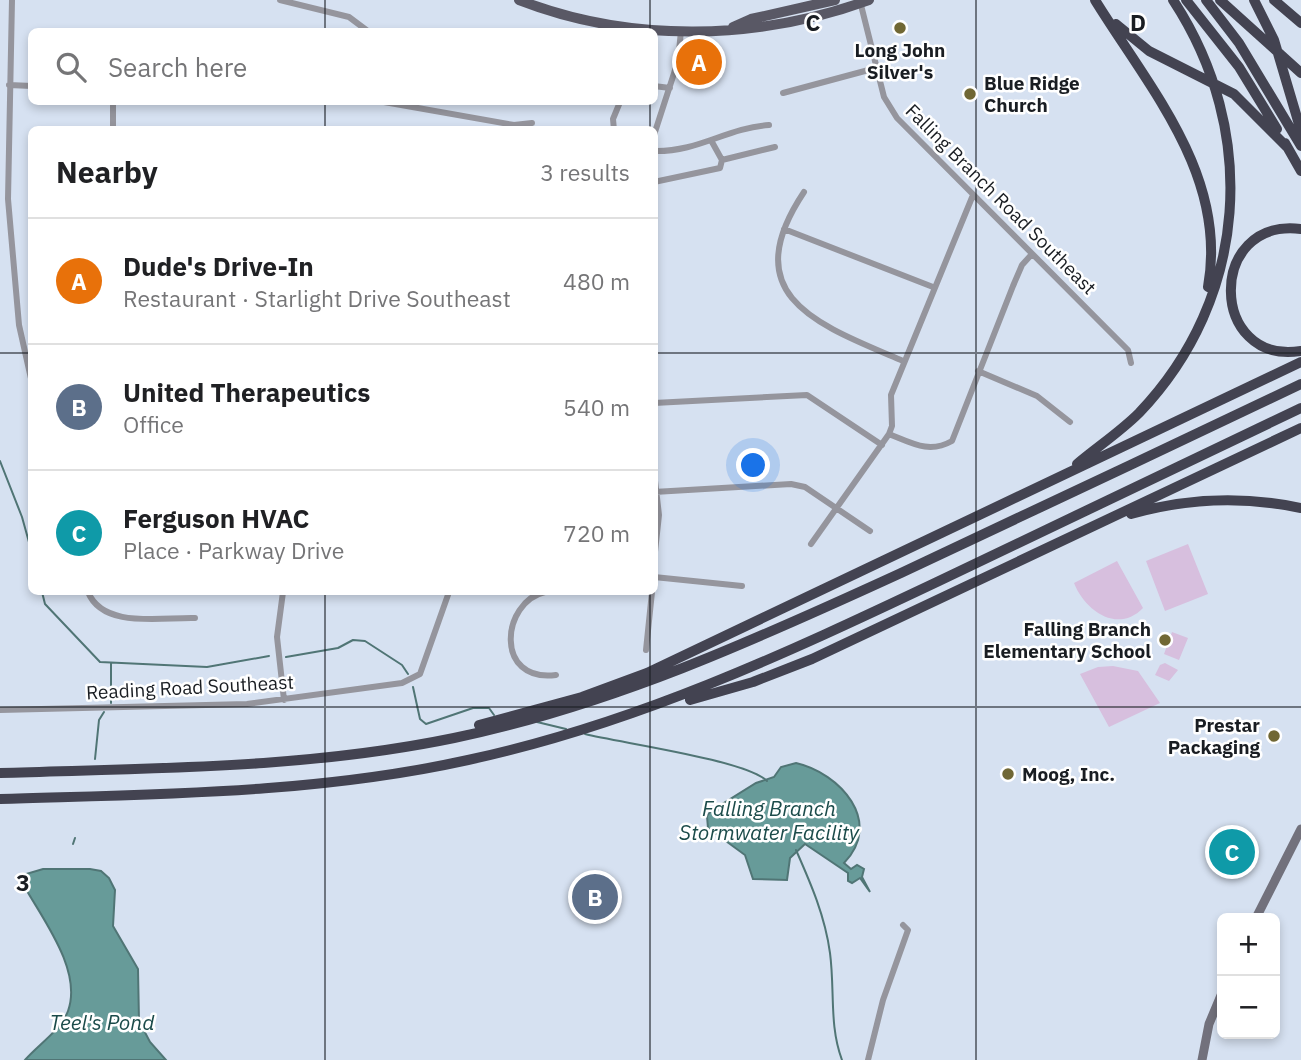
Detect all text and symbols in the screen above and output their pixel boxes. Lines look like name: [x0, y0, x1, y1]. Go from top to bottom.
text: C: [806, 7, 821, 37]
text: D: [1130, 7, 1146, 37]
marker: Long John Silver's: [892, 20, 908, 36]
search box: [28, 28, 658, 105]
pin: A: [676, 36, 722, 88]
place label: Long John Silver's: [855, 38, 945, 84]
icon: search: [52, 48, 90, 86]
text: Search here: [108, 50, 247, 84]
place label: Blue Ridge Church: [984, 71, 1080, 117]
marker: Blue Ridge Church: [962, 86, 978, 102]
street label: Falling Branch Road Southeast: [901, 99, 1101, 299]
text: Nearby: [56, 152, 158, 191]
text: 3 results: [540, 157, 630, 187]
text: Dude's Drive-In: [123, 249, 314, 283]
text: A: [71, 266, 87, 296]
text: 480 m: [563, 266, 630, 296]
text: Restaurant · Starlight Drive Southeast: [123, 283, 511, 313]
text: United Therapeutics: [123, 375, 370, 409]
text: B: [71, 392, 87, 422]
text: 540 m: [563, 392, 630, 422]
text: Office: [123, 409, 184, 439]
your location: [736, 448, 770, 482]
text: Ferguson HVAC: [123, 501, 310, 535]
text: C: [72, 518, 86, 548]
text: 720 m: [563, 518, 630, 548]
text: Place · Parkway Drive: [123, 535, 344, 565]
place label: Falling Branch Elementary School: [983, 617, 1151, 663]
marker: Falling Branch Elementary School: [1157, 632, 1173, 648]
street label: Reading Road Southeast: [86, 670, 294, 704]
place label: Prestar Packaging: [1168, 713, 1261, 759]
marker: Prestar Packaging: [1266, 728, 1282, 744]
place label: Moog, Inc.: [1022, 762, 1115, 786]
marker: Moog, Inc.: [1000, 766, 1016, 782]
water label: Falling Branch Stormwater Facility: [679, 794, 860, 846]
pin: C: [1209, 826, 1255, 878]
text: 3: [16, 867, 30, 897]
pin: B: [572, 871, 618, 923]
map controls: [1217, 913, 1280, 1039]
button: +: [1217, 913, 1280, 976]
button: −: [1217, 976, 1280, 1039]
water label: Teel's Pond: [50, 1008, 155, 1036]

